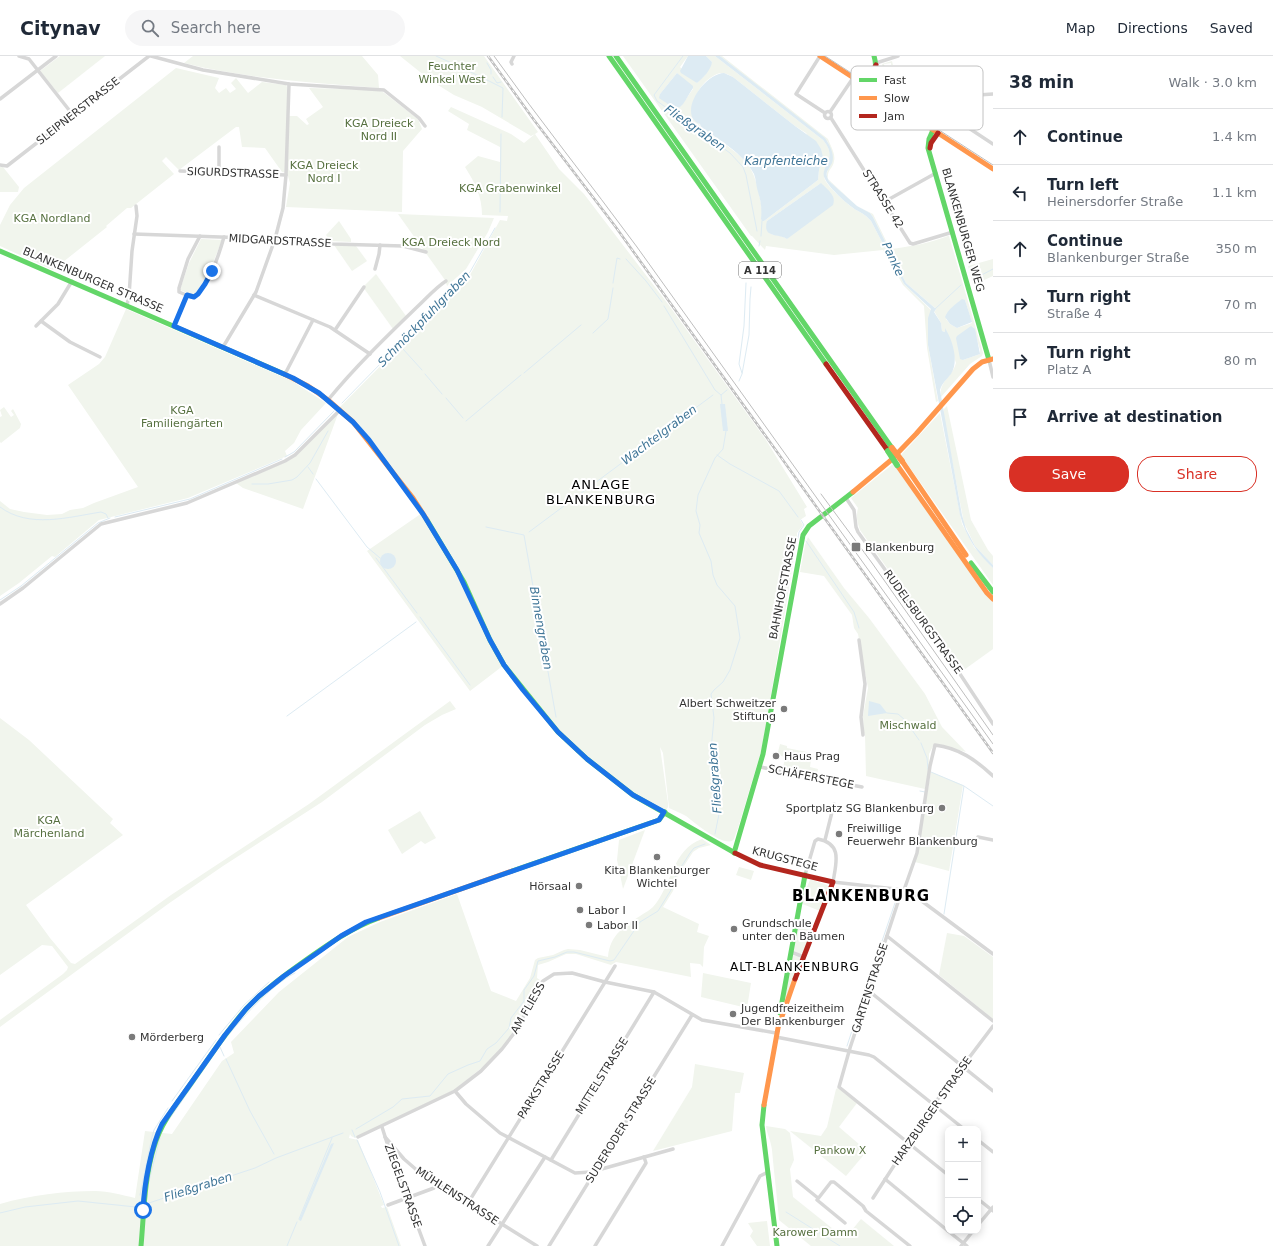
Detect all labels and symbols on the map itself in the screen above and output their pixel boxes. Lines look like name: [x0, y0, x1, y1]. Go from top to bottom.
park label: Feuchter Winkel West: [418, 60, 486, 86]
legend: [851, 66, 983, 130]
street label: SLEIPNERSTRASSE: [34, 74, 122, 148]
text: Fast: [884, 74, 907, 87]
text: Slow: [884, 92, 910, 105]
water label: Fließgraben: [662, 102, 728, 154]
text: Jam: [883, 110, 905, 123]
park label: KGA Dreieck Nord II: [345, 117, 414, 143]
water label: Karpfenteiche: [744, 154, 828, 168]
park label: KGA Dreieck Nord I: [290, 159, 359, 185]
street label: SIGURDSTRASSE: [187, 165, 279, 181]
street label: STRASSE 42: [860, 167, 906, 231]
street label: BLANKENBURGER WEG: [939, 167, 987, 293]
park label: KGA Grabenwinkel: [459, 182, 561, 195]
park label: KGA Nordland: [14, 212, 90, 225]
street label: MIDGARDSTRASSE: [228, 232, 332, 250]
park label: KGA Dreieck Nord: [402, 236, 500, 249]
water label: Panke: [879, 239, 907, 279]
street label: BLANKENBURGER STRASSE: [21, 244, 165, 316]
route end: [203, 262, 221, 280]
road number: A 114: [739, 262, 781, 278]
water label: Schmöckpfuhlgraben: [375, 268, 473, 370]
water label: Wachtelgraben: [619, 402, 699, 468]
park label: KGA Familiengärten: [141, 404, 223, 430]
district label: ANLAGE BLANKENBURG: [546, 477, 656, 507]
street label: BAHNHOFSTRASSE: [767, 536, 799, 640]
marker: Blankenburg: [850, 541, 862, 553]
place label: Blankenburg: [865, 541, 934, 554]
street label: RUDELSBURGSTRASSE: [881, 567, 965, 677]
water label: Binnengraben: [527, 585, 555, 671]
place label: Albert Schweitzer Stiftung: [679, 697, 776, 723]
marker: Albert Schweitzer Stiftung: [779, 704, 789, 714]
park label: Mischwald: [879, 719, 937, 732]
water label: Fließgraben: [706, 742, 724, 814]
place label: Haus Prag: [784, 750, 840, 763]
marker: Haus Prag: [771, 751, 781, 761]
street label: SCHÄFERSTEGE: [767, 762, 855, 792]
place label: Sportplatz SG Blankenburg: [786, 802, 934, 815]
marker: Sportplatz SG Blankenburg: [937, 803, 947, 813]
park label: KGA Märchenland: [13, 814, 85, 840]
place label: Freiwillige Feuerwehr Blankenburg: [847, 822, 978, 848]
marker: Freiwillige Feuerwehr Blankenburg: [834, 829, 844, 839]
street label: KRUGSTEGE: [751, 844, 819, 874]
marker: Kita Blankenburger Wichtel: [652, 852, 662, 862]
place label: Kita Blankenburger Wichtel: [604, 864, 710, 890]
place label: Hörsaal: [529, 880, 571, 893]
marker: Hörsaal: [574, 881, 584, 891]
district label: BLANKENBURG: [792, 887, 930, 905]
place label: Labor I: [588, 904, 626, 917]
marker: Labor I: [575, 905, 585, 915]
place label: Grundschule unter den Bäumen: [742, 917, 845, 943]
place label: Labor II: [597, 919, 638, 932]
marker: Labor II: [584, 920, 594, 930]
marker: Grundschule unter den Bäumen: [729, 924, 739, 934]
street label: GARTENSTRASSE: [849, 941, 891, 1035]
district label: ALT-BLANKENBURG: [730, 960, 860, 974]
street label: AM FLIESS: [508, 980, 548, 1036]
place label: Jugendfreizeitheim Der Blankenburger: [740, 1002, 845, 1028]
marker: Jugendfreizeitheim Der Blankenburger: [728, 1009, 738, 1019]
place label: Mörderberg: [140, 1031, 204, 1044]
marker: Mörderberg: [127, 1032, 137, 1042]
street label: MITTELSTRASSE: [573, 1035, 631, 1117]
street label: PARKSTRASSE: [515, 1049, 567, 1121]
street label: HARZBURGER STRASSE: [889, 1054, 975, 1168]
street label: SUDERODER STRASSE: [583, 1075, 659, 1185]
street label: ZIEGELSTRASSE: [382, 1142, 424, 1230]
park label: Pankow X: [814, 1144, 867, 1157]
street label: MÜHLENSTRASSE: [413, 1164, 501, 1228]
water label: Fließgraben: [162, 1169, 234, 1205]
route start: [134, 1201, 152, 1219]
park label: Karower Damm: [772, 1226, 858, 1239]

